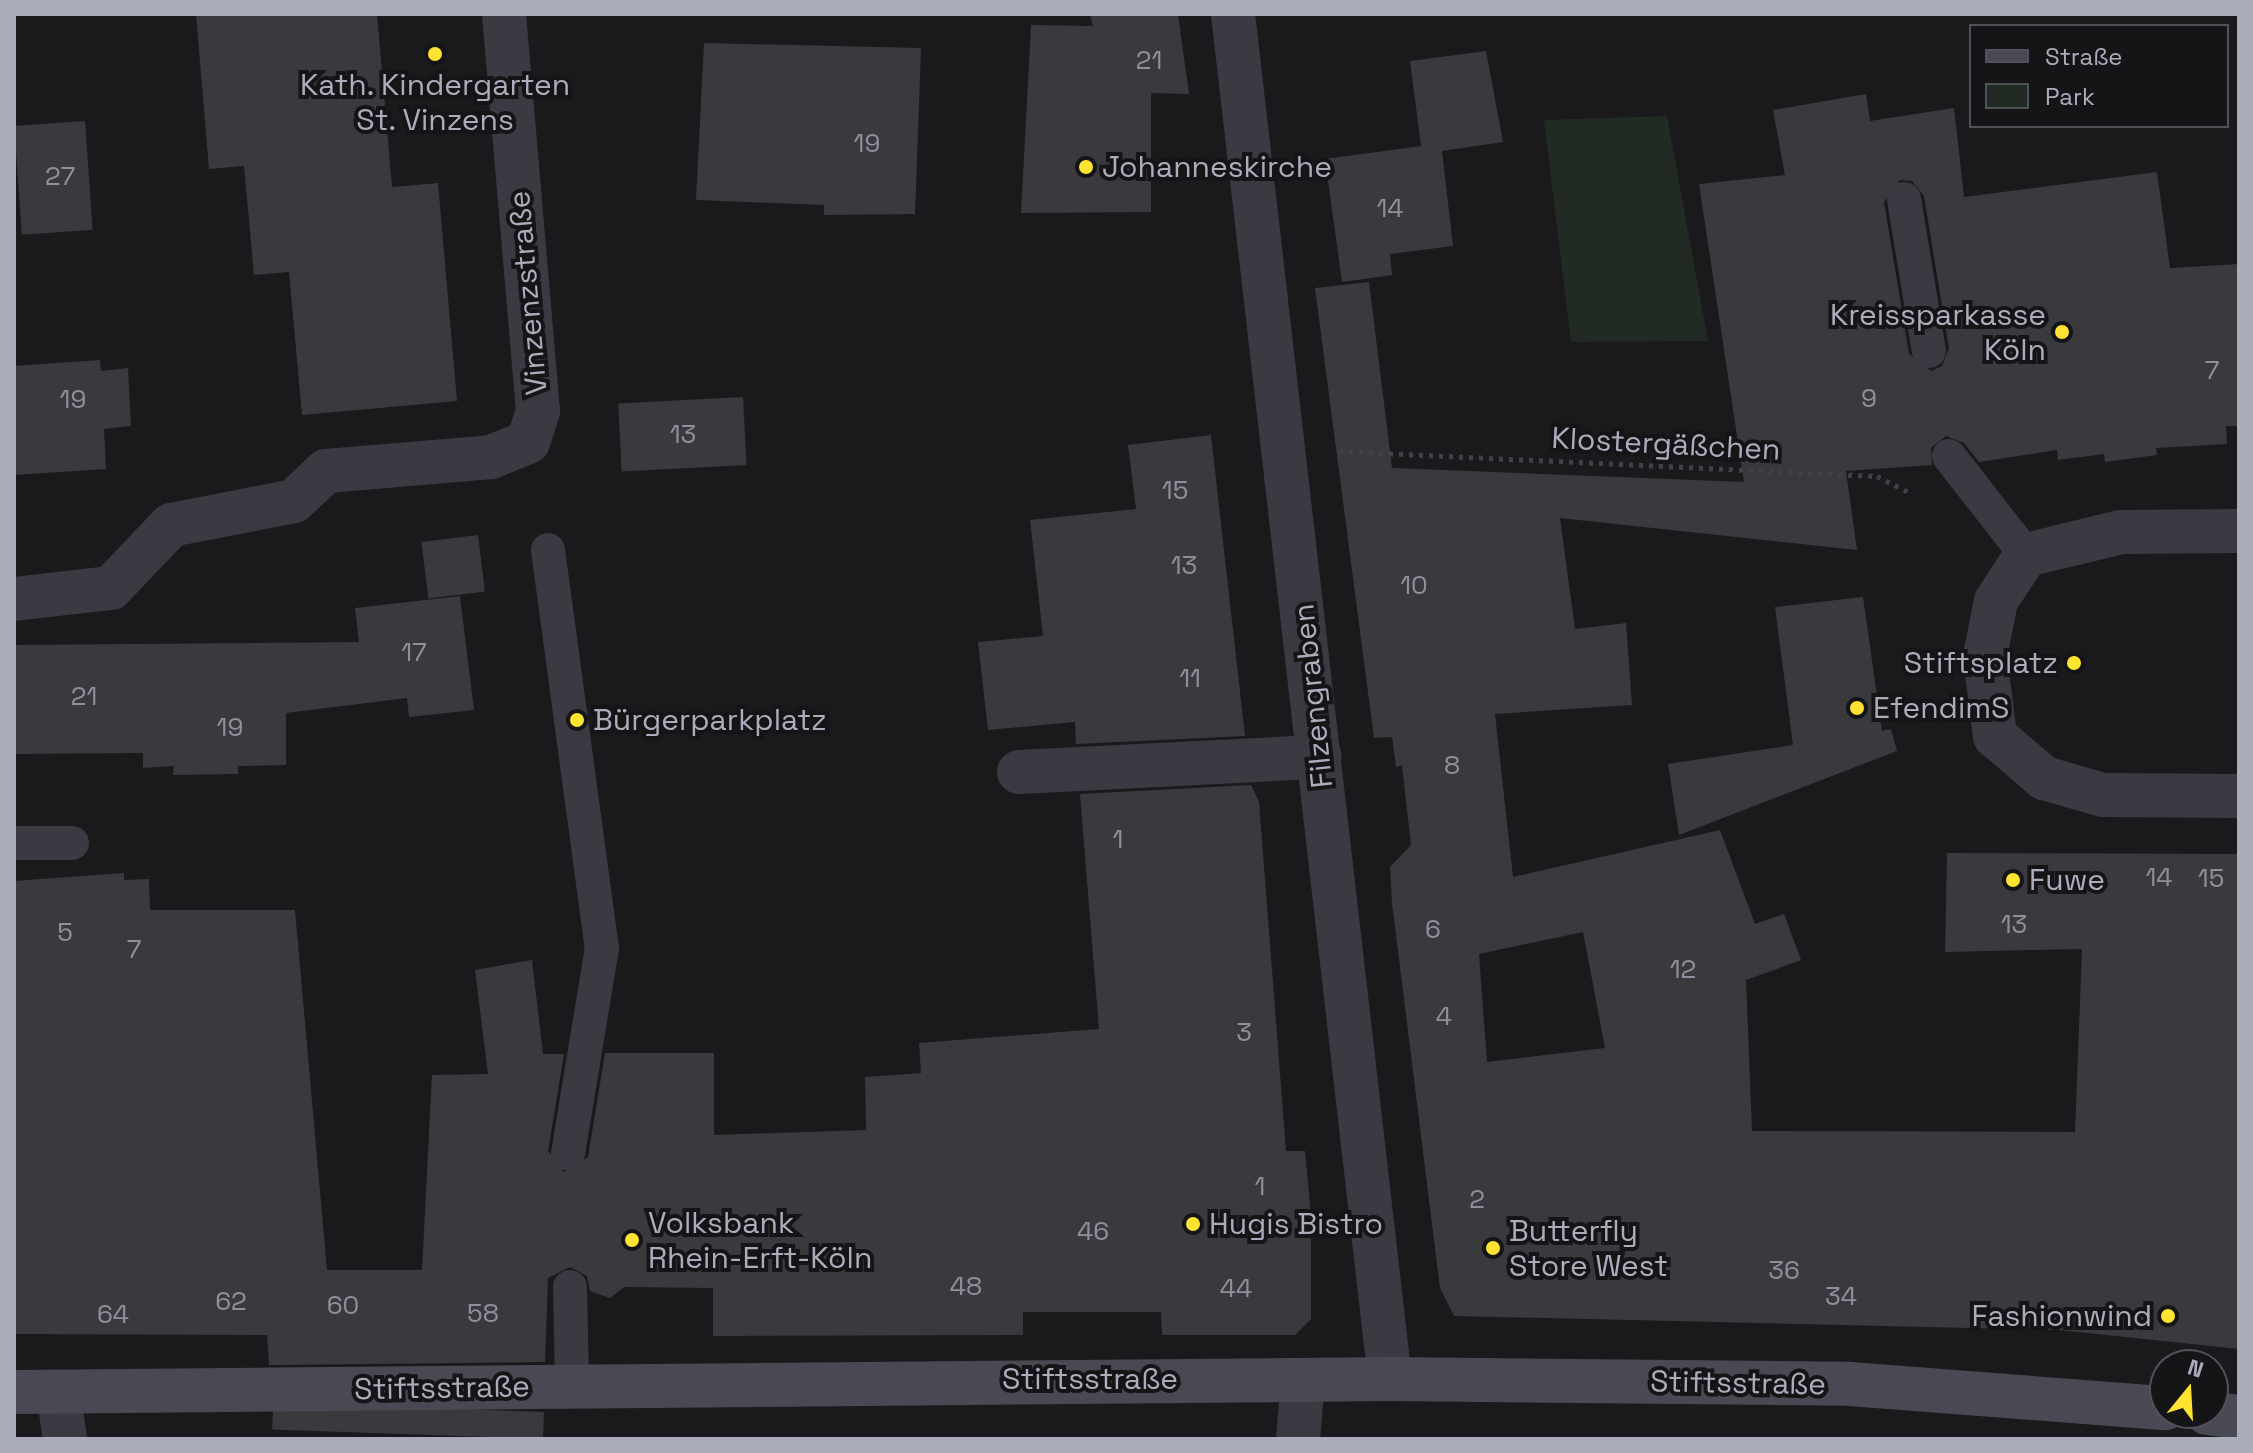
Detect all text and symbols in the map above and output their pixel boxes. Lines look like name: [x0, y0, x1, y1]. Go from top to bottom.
legend: [1969, 24, 2229, 128]
text: Straße: [2045, 41, 2122, 72]
marker: Kath. Kindergarten St. Vinzens: [426, 45, 444, 63]
house number: 21: [1136, 45, 1162, 77]
place label: Kath. Kindergarten St. Vinzens: [299, 67, 571, 138]
text: Park: [2045, 81, 2095, 112]
house number: 19: [854, 128, 880, 160]
place label: Johanneskirche: [1102, 149, 1332, 185]
marker: Johanneskirche: [1077, 158, 1095, 176]
house number: 27: [45, 161, 75, 193]
street label: Vinzenzstraße: [501, 189, 555, 397]
house number: 14: [1376, 193, 1404, 225]
place label: Kreissparkasse Köln: [1830, 297, 2046, 368]
marker: Kreissparkasse Köln: [2053, 323, 2071, 341]
house number: 7: [2205, 355, 2219, 387]
house number: 9: [1861, 383, 1877, 415]
house number: 19: [60, 384, 86, 416]
house number: 13: [670, 419, 696, 451]
street label: Klostergäßchen: [1551, 420, 1781, 468]
house number: 15: [1162, 475, 1188, 507]
house number: 13: [1171, 550, 1197, 582]
house number: 10: [1400, 570, 1428, 602]
street label: Filzengraben: [1285, 602, 1341, 790]
house number: 17: [401, 637, 427, 669]
place label: Stiftsplatz: [1904, 645, 2058, 681]
marker: Stiftsplatz: [2065, 654, 2083, 672]
house number: 11: [1179, 663, 1201, 695]
house number: 21: [71, 681, 97, 713]
place label: EfendimS: [1873, 690, 2009, 726]
marker: EfendimS: [1848, 699, 1866, 717]
place label: Bürgerparkplatz: [593, 702, 827, 738]
marker: Bürgerparkplatz: [568, 711, 586, 729]
house number: 19: [217, 712, 243, 744]
house number: 8: [1444, 750, 1460, 782]
house number: 1: [1113, 824, 1123, 856]
place label: Fuwe: [2029, 862, 2105, 898]
house number: 14: [2145, 862, 2173, 894]
house number: 15: [2198, 863, 2224, 895]
marker: Fuwe: [2004, 871, 2022, 889]
house number: 13: [2001, 909, 2027, 941]
house number: 6: [1425, 914, 1441, 946]
house number: 5: [57, 917, 73, 949]
house number: 7: [127, 934, 141, 966]
house number: 12: [1670, 954, 1696, 986]
house number: 4: [1436, 1001, 1452, 1033]
house number: 3: [1236, 1017, 1252, 1049]
house number: 1: [1255, 1171, 1265, 1203]
house number: 2: [1469, 1184, 1485, 1216]
place label: Volksbank Rhein-Erft-Köln: [648, 1205, 872, 1276]
place label: Hugis Bistro: [1209, 1206, 1383, 1242]
place label: Butterfly Store West: [1509, 1213, 1668, 1284]
marker: Hugis Bistro: [1184, 1215, 1202, 1233]
house number: 46: [1077, 1216, 1109, 1248]
marker: Volksbank Rhein-Erft-Köln: [623, 1231, 641, 1249]
marker: Butterfly Store West: [1484, 1239, 1502, 1257]
house number: 36: [1768, 1255, 1800, 1287]
house number: 48: [950, 1271, 982, 1303]
house number: 44: [1220, 1273, 1252, 1305]
house number: 34: [1825, 1281, 1857, 1313]
house number: 62: [215, 1286, 247, 1318]
house number: 60: [327, 1290, 359, 1322]
house number: 58: [467, 1298, 499, 1330]
place label: Fashionwind: [1971, 1298, 2152, 1334]
house number: 64: [97, 1299, 129, 1331]
marker: Fashionwind: [2159, 1307, 2177, 1325]
north arrow: [2149, 1349, 2229, 1429]
text: N: [2184, 1352, 2207, 1384]
street label: Stiftsstraße: [1002, 1361, 1178, 1397]
street label: Stiftsstraße: [1650, 1363, 1826, 1403]
street label: Stiftsstraße: [354, 1368, 530, 1408]

